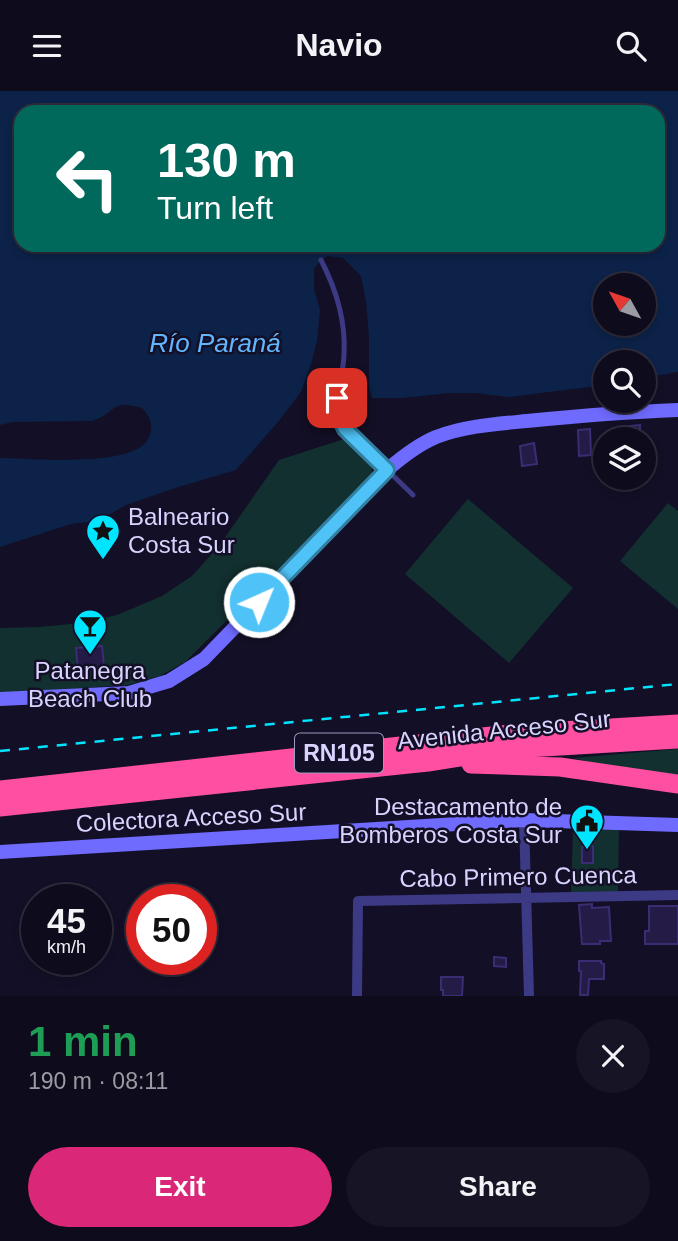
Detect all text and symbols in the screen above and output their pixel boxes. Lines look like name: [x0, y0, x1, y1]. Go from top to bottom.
icon: menu: [28, 27, 66, 65]
text: Navio: [295, 27, 383, 63]
icon: search: [612, 27, 650, 65]
icon: left: [42, 133, 133, 224]
text: 130 m: [157, 133, 296, 187]
text: Turn left: [157, 190, 273, 226]
north arrow: [593, 273, 656, 336]
map controls: [593, 273, 656, 490]
water label: Río Paraná: [149, 328, 281, 358]
button: search: [593, 350, 656, 413]
pin: [307, 368, 367, 428]
icon: arrive: [318, 379, 356, 417]
button: layers: [593, 427, 656, 490]
place label: Balneario Costa Sur: [128, 503, 235, 558]
place icon: Balneario Costa Sur: [84, 512, 122, 561]
position arrow: [222, 565, 296, 639]
bar icon: Patanegra Beach Club: [71, 607, 109, 656]
place label: Patanegra Beach Club: [28, 657, 152, 712]
street label: Avenida Acceso Sur: [396, 705, 612, 754]
road number: RN105: [295, 733, 383, 773]
place label: Destacamento de Bomberos Costa Sur: [339, 793, 562, 848]
street label: Colectora Acceso Sur: [75, 798, 307, 837]
public building icon: Destacamento de Bomberos Costa Sur: [568, 802, 606, 851]
street label: Cabo Primero Cuenca: [399, 861, 638, 892]
speed limit sign: 50: [126, 884, 217, 975]
text: 45: [47, 901, 86, 940]
text: km/h: [47, 937, 86, 957]
text: 1 min: [28, 1018, 138, 1065]
button: close: [576, 1019, 650, 1093]
text: 190 m · 08:11: [28, 1068, 168, 1094]
button: Exit: [28, 1147, 332, 1227]
button: Share: [346, 1147, 650, 1227]

